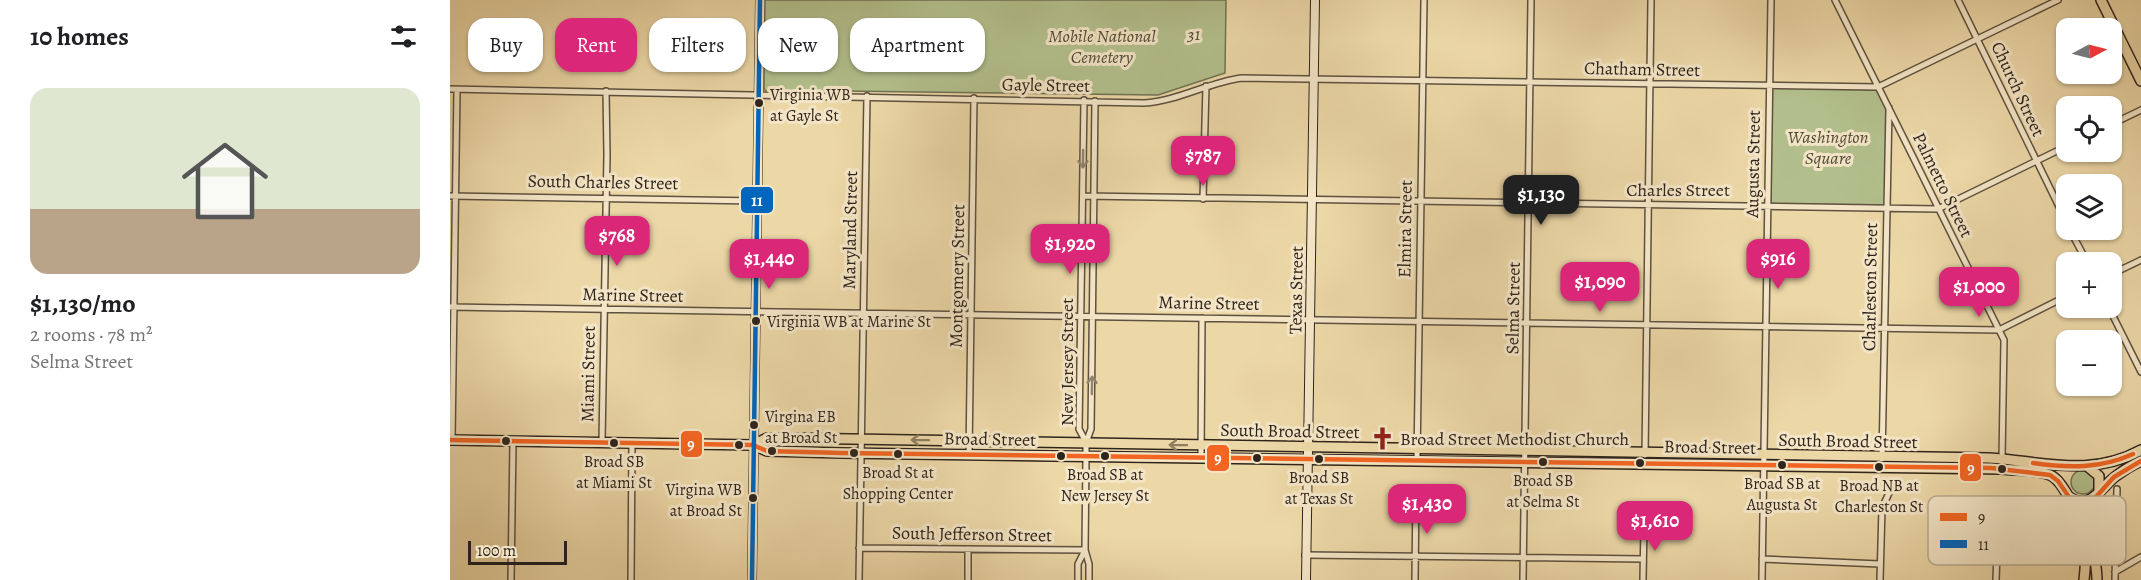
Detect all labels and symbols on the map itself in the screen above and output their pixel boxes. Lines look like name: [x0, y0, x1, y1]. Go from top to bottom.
north arrow: [2056, 18, 2122, 84]
park label: 31: [1186, 22, 1201, 46]
park label: Mobile National Cemetery: [1048, 24, 1156, 69]
street label: Church Street: [1985, 38, 2051, 141]
street label: Chatham Street: [1584, 56, 1700, 82]
street label: Gayle Street: [1002, 72, 1090, 98]
place label: Virginia WB at Gayle St: [769, 84, 851, 127]
marker: Virginia WB at Gayle St: [753, 97, 765, 109]
street label: Augusta Street: [1740, 110, 1766, 219]
park label: Washington Square: [1788, 125, 1868, 170]
street label: Palmetto Street: [1907, 128, 1979, 242]
pin: $787: [1167, 136, 1239, 187]
one-way arrow: [1078, 148, 1089, 168]
street label: South Charles Street: [527, 169, 679, 195]
street label: Maryland Street: [837, 170, 863, 290]
pin: $1,130: [1492, 175, 1590, 226]
street label: Charles Street: [1626, 178, 1730, 202]
street label: Elmira Street: [1392, 180, 1418, 278]
line badge: 11: [740, 186, 774, 214]
text: 11: [751, 190, 763, 212]
street label: Montgomery Street: [944, 204, 970, 348]
pin: $768: [581, 216, 653, 267]
street label: Charleston Street: [1857, 223, 1883, 351]
pin: $1,920: [1021, 224, 1119, 275]
pin: $1,440: [720, 239, 818, 290]
pin: $916: [1742, 239, 1814, 290]
street label: Texas Street: [1283, 246, 1309, 334]
street label: Selma Street: [1500, 261, 1526, 355]
pin: $1,090: [1551, 262, 1649, 313]
pin: $1,000: [1930, 267, 2028, 318]
street label: Marine Street: [582, 282, 684, 308]
street label: Marine Street: [1158, 290, 1260, 316]
street label: New Jersey Street: [1055, 298, 1079, 426]
place label: Virginia WB at Marine St: [766, 311, 931, 333]
marker: Virginia WB at Marine St: [750, 315, 762, 327]
street label: Miami Street: [575, 326, 601, 422]
one-way arrow: [1086, 376, 1098, 396]
place label: Virgina EB at Broad St: [764, 406, 837, 449]
street label: South Broad Street: [1220, 418, 1360, 444]
marker: Virgina EB at Broad St: [748, 419, 760, 431]
street label: Broad Street: [944, 426, 1036, 452]
church icon: Broad Street Methodist Church: [1369, 426, 1395, 452]
place label: Broad Street Methodist Church: [1400, 427, 1630, 451]
street label: South Broad Street: [1778, 428, 1918, 454]
line badge: 9: [680, 430, 703, 458]
text: 9: [687, 434, 695, 456]
street label: Broad Street: [1664, 434, 1756, 460]
unlabelled marker: [500, 435, 512, 447]
one-way arrow: [911, 435, 931, 446]
marker: Broad SB at Miami St: [608, 437, 620, 449]
unlabelled marker: [733, 439, 745, 451]
one-way arrow: [1169, 439, 1189, 451]
line badge: 9: [1206, 444, 1230, 472]
unlabelled marker: [766, 445, 778, 457]
unlabelled marker: [848, 447, 860, 459]
marker: Broad St at Shopping Center: [892, 448, 904, 460]
text: 9: [1214, 448, 1222, 470]
unlabelled marker: [1055, 450, 1067, 462]
marker: Broad SB at New Jersey St: [1099, 450, 1111, 462]
place label: Broad SB at Miami St: [576, 451, 652, 494]
unlabelled marker: [1251, 452, 1263, 464]
marker: Broad SB at Texas St: [1313, 453, 1325, 465]
line badge: 9: [1959, 453, 1982, 482]
marker: Broad SB at Selma St: [1537, 456, 1549, 468]
unlabelled marker: [1634, 457, 1646, 469]
text: 9: [1967, 458, 1975, 480]
marker: Broad SB at Augusta St: [1776, 459, 1788, 471]
marker: Broad NB at Charleston St: [1873, 461, 1885, 473]
place label: Broad St at Shopping Center: [843, 462, 953, 505]
unlabelled marker: [1996, 463, 2008, 475]
place label: Broad SB at New Jersey St: [1061, 464, 1149, 507]
place label: Broad SB at Texas St: [1285, 467, 1353, 510]
place label: Broad SB at Selma St: [1507, 470, 1579, 513]
place label: Broad SB at Augusta St: [1744, 473, 1820, 516]
place label: Broad NB at Charleston St: [1835, 475, 1923, 518]
place label: Virgina WB at Broad St: [665, 479, 742, 522]
pin: $1,430: [1378, 484, 1476, 535]
marker: Virgina WB at Broad St: [747, 492, 759, 504]
legend: [1928, 496, 2126, 565]
pin: $1,610: [1606, 501, 1704, 552]
text: 9: [1978, 507, 1985, 529]
street label: South Jefferson Street: [892, 521, 1052, 547]
text: 11: [1978, 534, 1989, 556]
scale bar: [468, 538, 567, 566]

